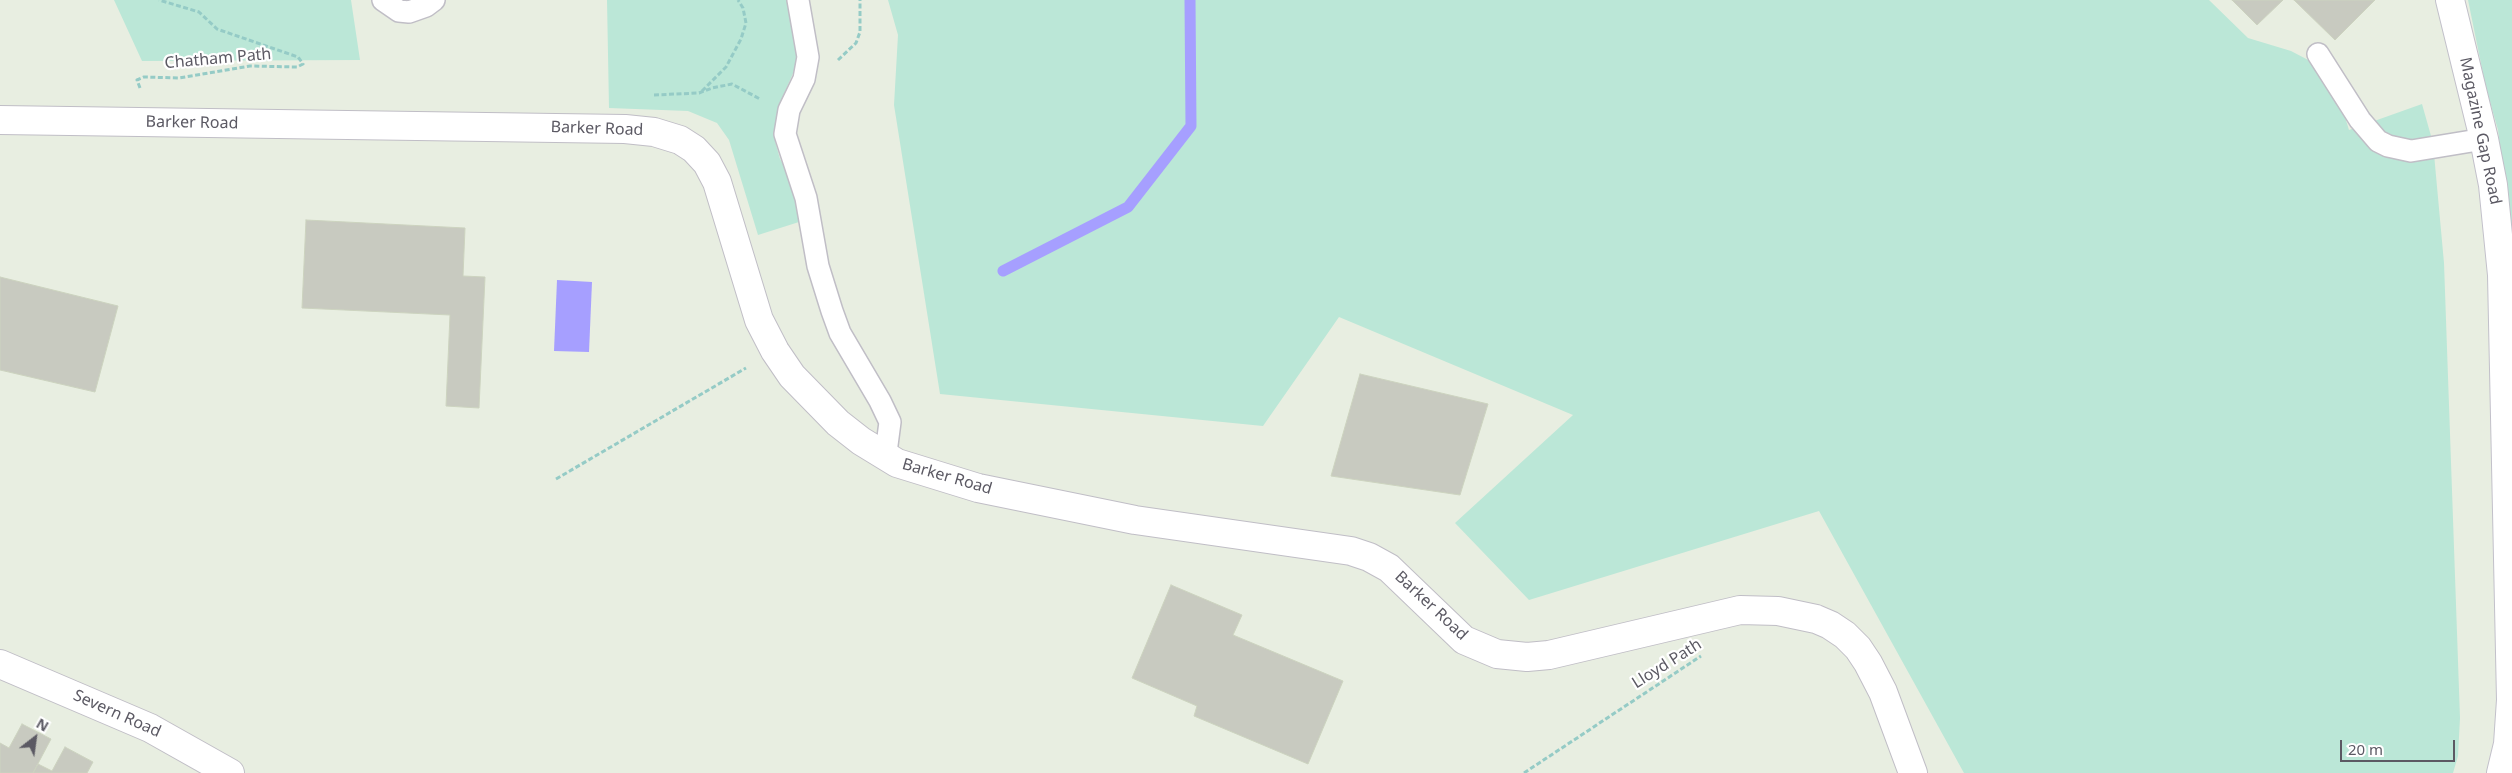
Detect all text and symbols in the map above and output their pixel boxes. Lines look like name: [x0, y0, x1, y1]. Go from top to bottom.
street label: Chatham Path: [164, 45, 272, 73]
street label: Magazine Gap Road: [2455, 56, 2505, 206]
street label: Barker Road: [145, 113, 239, 133]
street label: Barker Road: [550, 118, 644, 140]
street label: Barker Road: [900, 455, 994, 499]
street label: Barker Road: [1391, 567, 1471, 645]
street label: Lloyd Path: [1629, 635, 1705, 693]
street label: Severn Road: [70, 686, 164, 742]
north arrow: [10, 713, 60, 763]
text: N: [33, 713, 52, 736]
scale bar: [2342, 730, 2457, 762]
text: 20 m: [2348, 739, 2383, 759]

